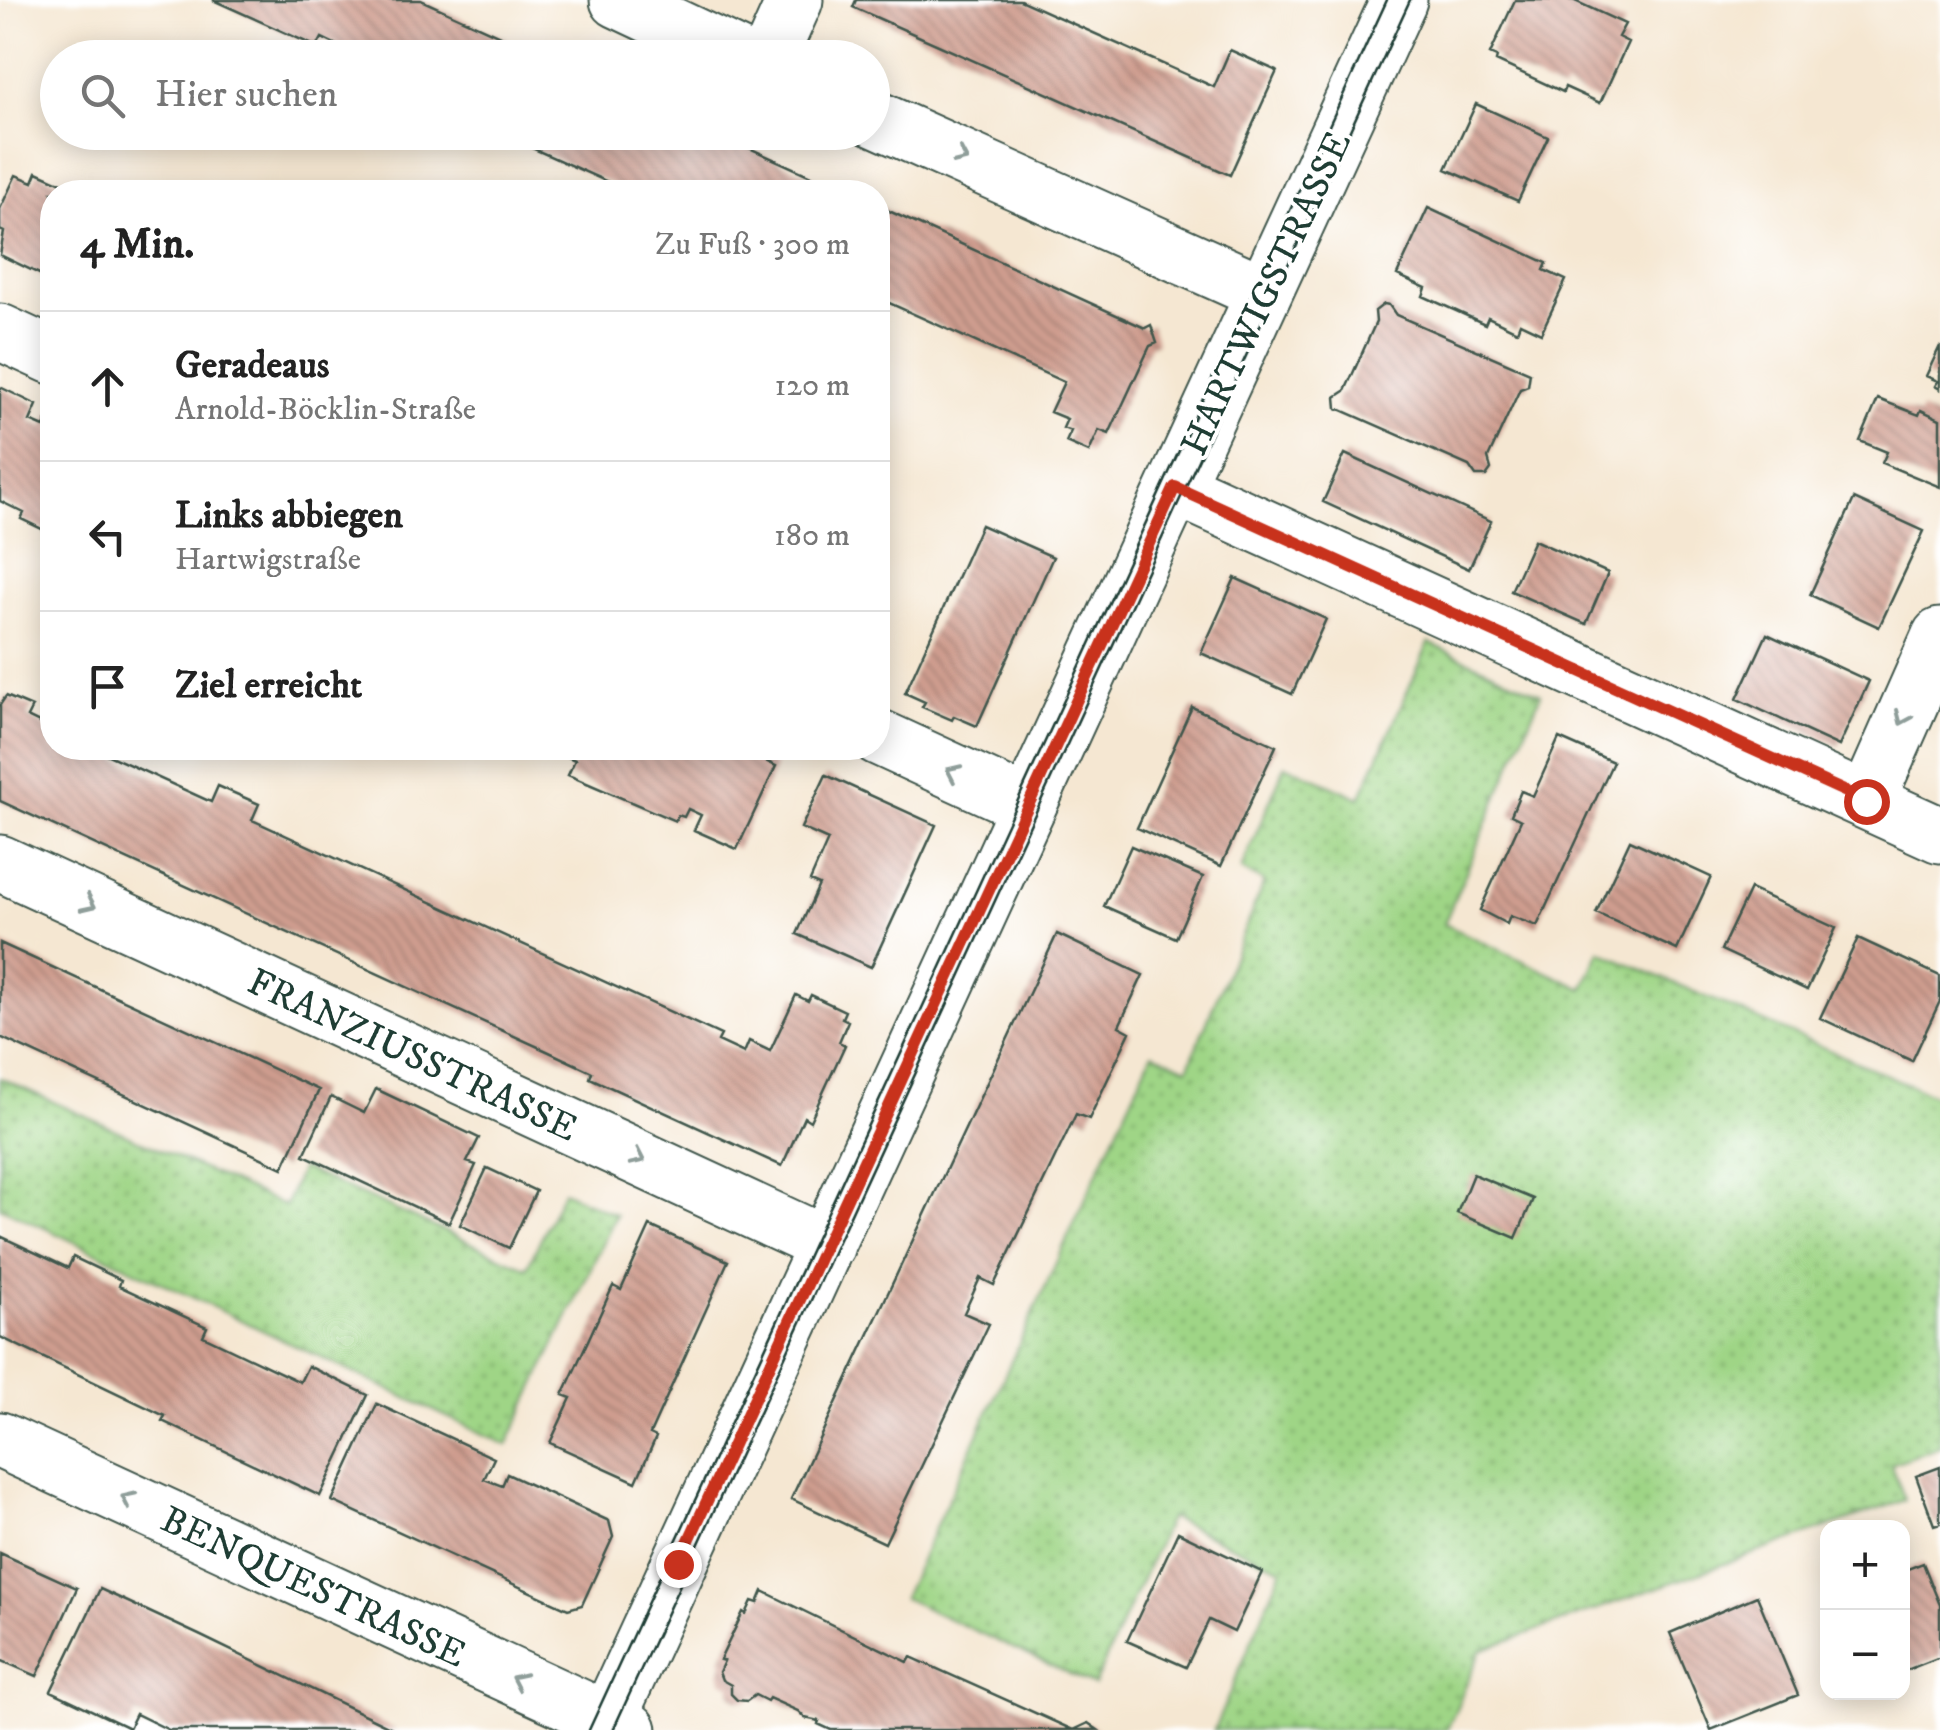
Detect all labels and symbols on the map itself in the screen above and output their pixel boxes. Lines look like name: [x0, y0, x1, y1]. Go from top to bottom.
street label: HARTWIGSTRASSE: [1171, 124, 1363, 464]
one-way arrow: [951, 145, 969, 165]
one-way arrow: [1895, 708, 1915, 726]
one-way arrow: [945, 764, 963, 784]
route start: [1844, 779, 1890, 825]
one-way arrow: [78, 892, 96, 912]
street label: FRANZIUSSTRASSE: [240, 958, 585, 1153]
one-way arrow: [628, 1146, 646, 1166]
one-way arrow: [120, 1492, 138, 1512]
street label: BENQUESTRASSE: [153, 1496, 473, 1679]
route end: [656, 1542, 702, 1588]
one-way arrow: [510, 1672, 528, 1692]

